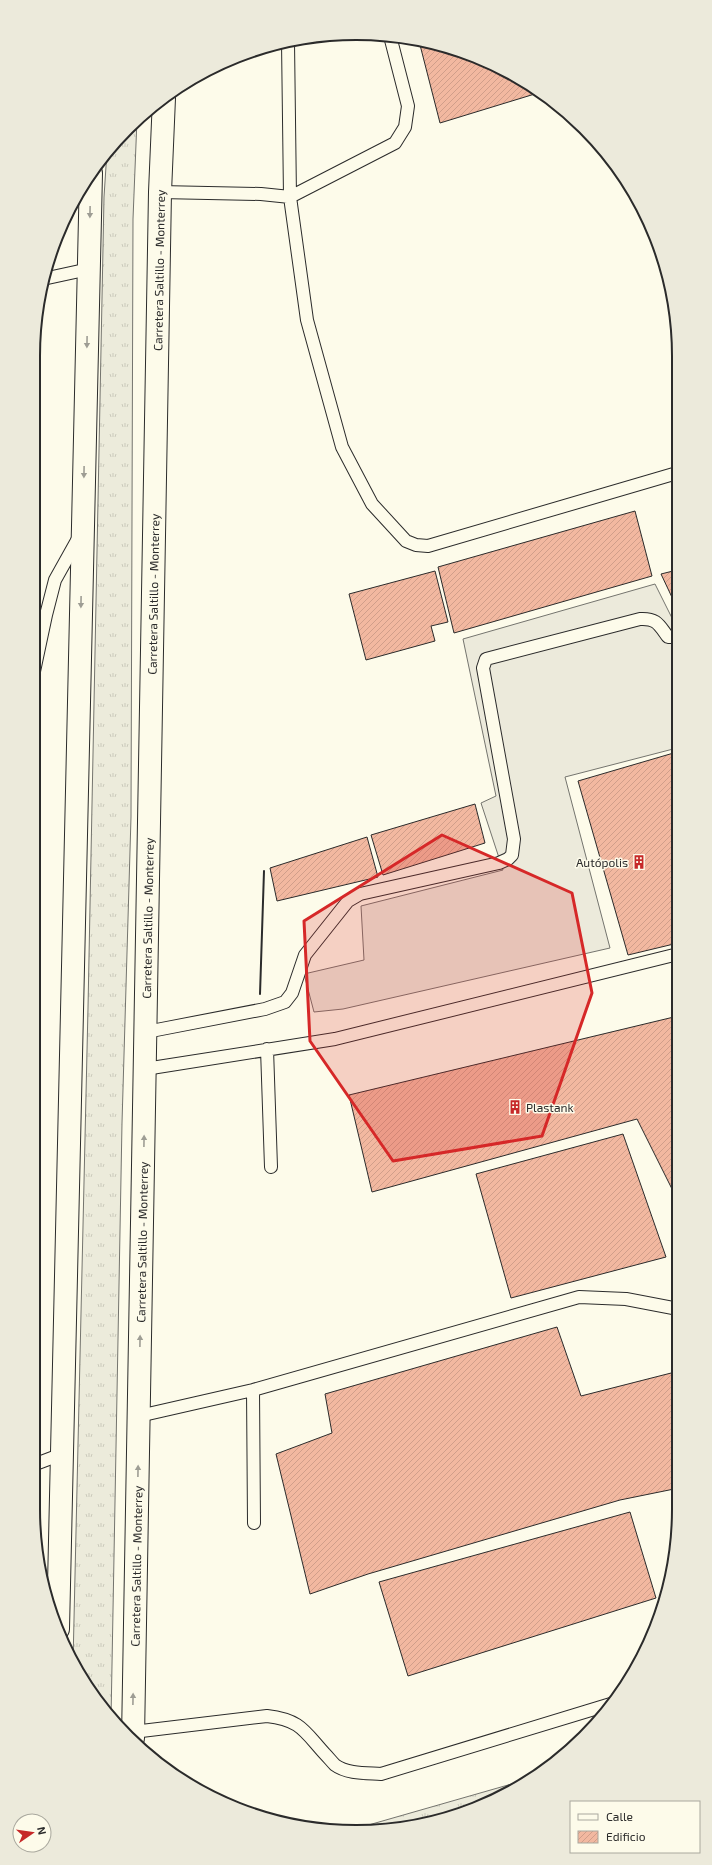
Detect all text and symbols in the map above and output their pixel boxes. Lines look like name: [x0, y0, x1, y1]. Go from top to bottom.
street label: Carretera Saltillo - Monterrey: [150, 189, 167, 351]
one-way arrow: [87, 206, 94, 218]
one-way arrow: [84, 336, 90, 349]
one-way arrow: [81, 466, 87, 479]
street label: Carretera Saltillo - Monterrey: [145, 513, 161, 675]
one-way arrow: [78, 596, 84, 609]
street label: Carretera Saltillo - Monterrey: [139, 837, 156, 999]
building icon: Autópolis: [631, 854, 647, 870]
place label: Autópolis: [576, 855, 628, 869]
building icon: Plastank: [507, 1099, 523, 1115]
place label: Plastank: [526, 1100, 574, 1114]
one-way arrow: [141, 1134, 147, 1147]
street label: Carretera Saltillo - Monterrey: [133, 1161, 150, 1323]
one-way arrow: [137, 1334, 143, 1347]
one-way arrow: [135, 1464, 141, 1477]
street label: Carretera Saltillo - Monterrey: [128, 1485, 144, 1647]
one-way arrow: [130, 1693, 137, 1705]
legend: [570, 1801, 700, 1853]
text: Calle: [606, 1809, 633, 1823]
north arrow: [12, 1813, 52, 1853]
text: N: [35, 1825, 49, 1836]
text: Edificio: [606, 1829, 646, 1843]

